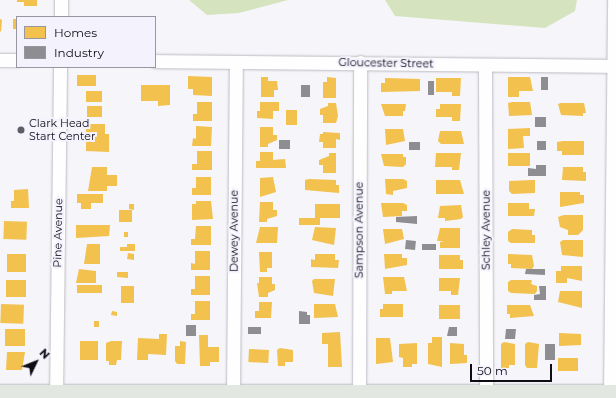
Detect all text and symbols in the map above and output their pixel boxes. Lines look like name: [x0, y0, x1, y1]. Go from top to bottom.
legend: [16, 16, 156, 68]
text: Homes: [54, 25, 97, 40]
text: Industry: [54, 45, 104, 60]
street label: Gloucester Street: [338, 56, 434, 70]
place label: Clark Head Start Center: [29, 117, 95, 143]
marker: Clark Head Start Center: [16, 125, 26, 135]
street label: Sampson Avenue: [352, 182, 366, 278]
street label: Dewey Avenue: [227, 190, 241, 272]
street label: Schley Avenue: [479, 190, 493, 270]
street label: Pine Avenue: [51, 198, 65, 268]
north arrow: [16, 342, 56, 382]
text: N: [37, 346, 53, 362]
scale bar: [472, 356, 554, 382]
text: 50 m: [477, 363, 508, 378]

